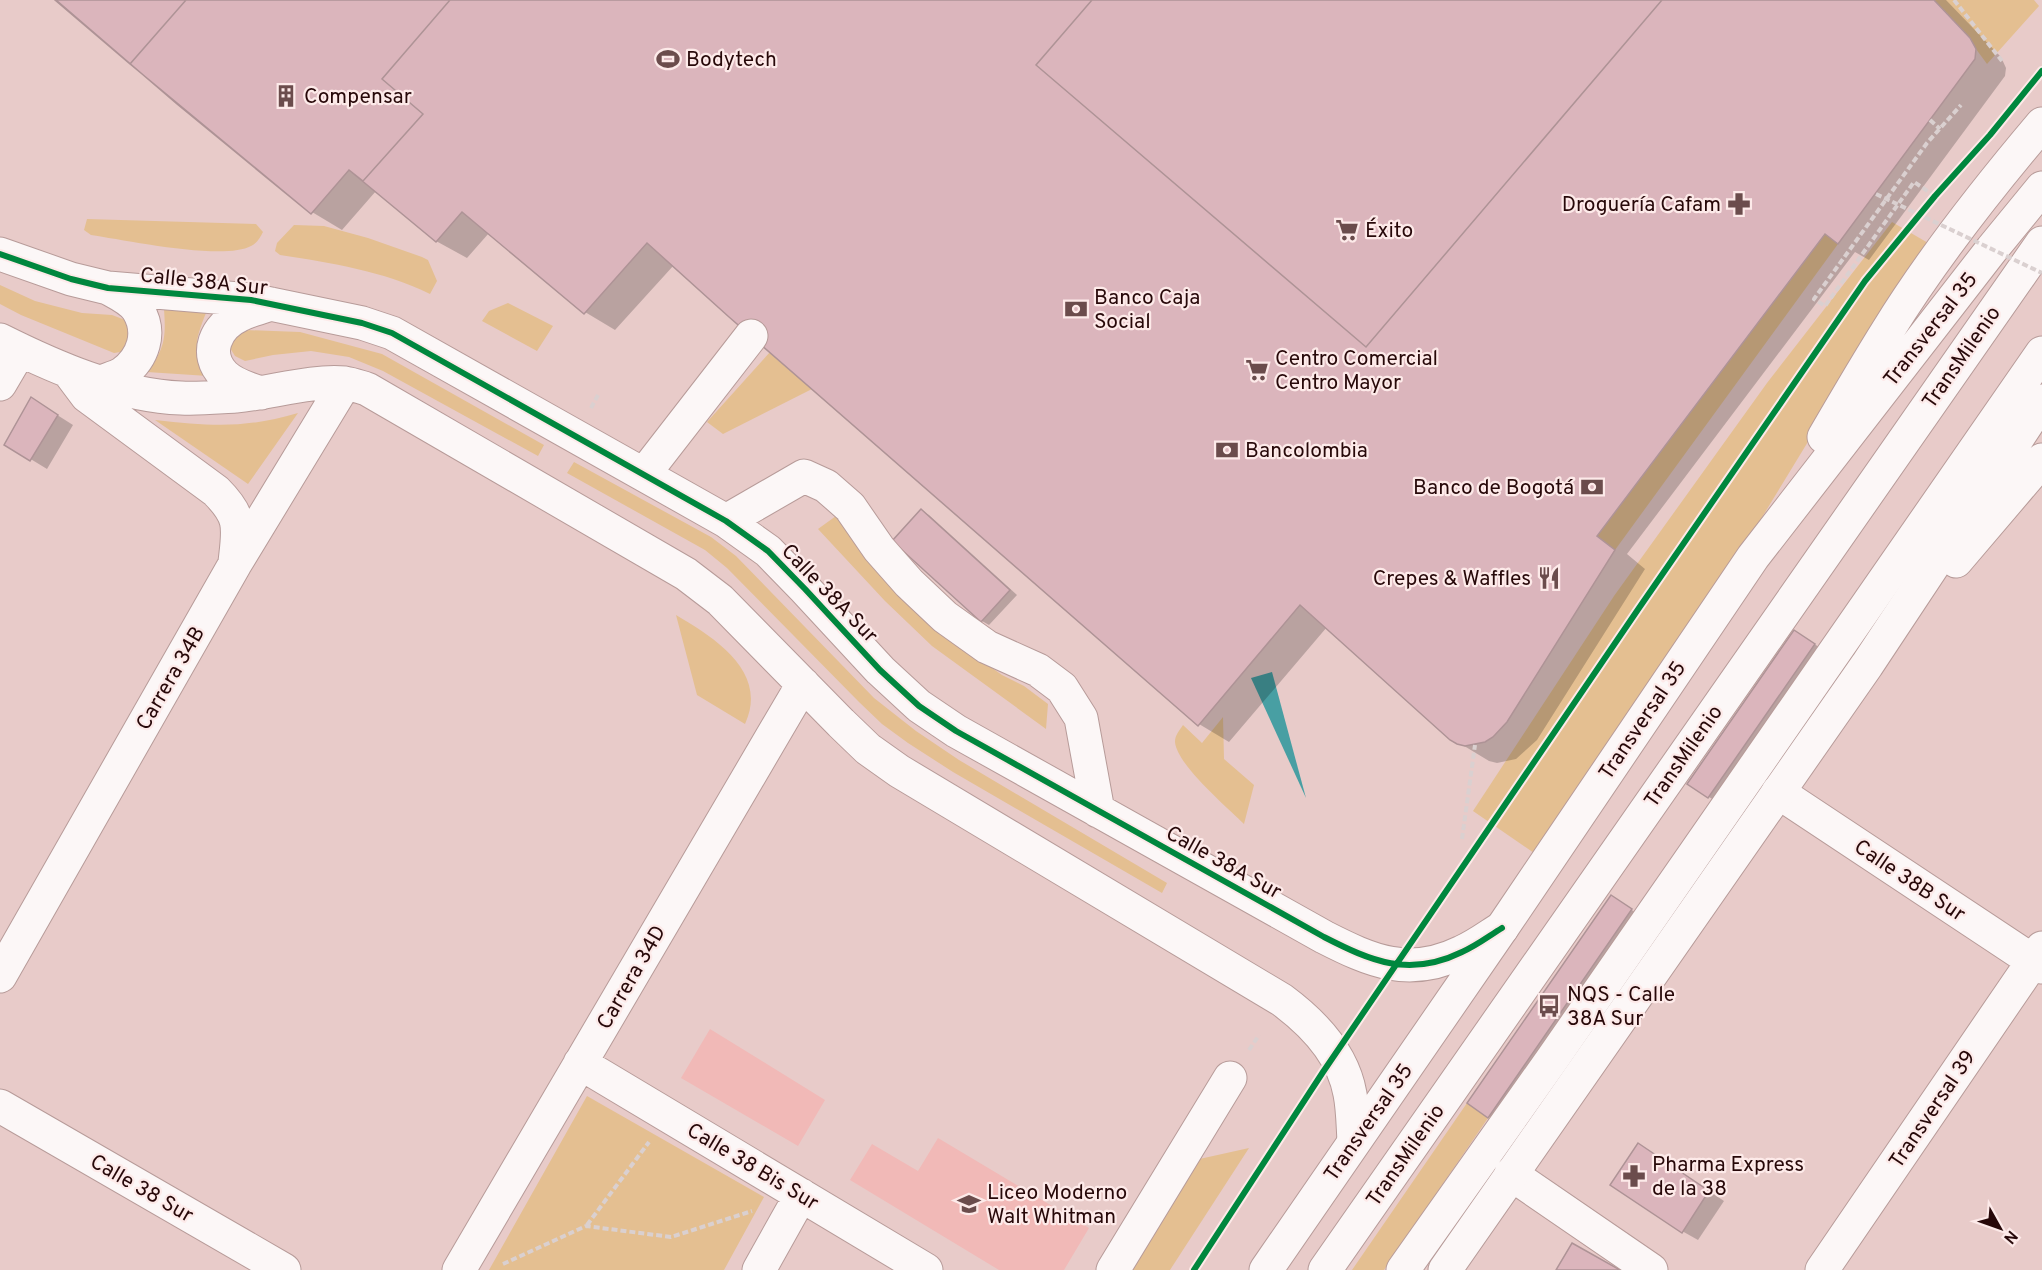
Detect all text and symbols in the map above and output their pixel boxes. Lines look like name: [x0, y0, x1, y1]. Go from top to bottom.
sports icon: Bodytech: [655, 46, 681, 72]
place label: Bodytech: [686, 47, 777, 74]
building icon: Compensar: [273, 83, 299, 109]
place label: Compensar: [304, 84, 412, 111]
pharmacy icon: Droguería Cafam: [1726, 191, 1752, 217]
place label: Droguería Cafam: [1562, 192, 1721, 219]
supermarket icon: Éxito: [1334, 217, 1360, 243]
place label: Éxito: [1365, 217, 1413, 245]
street label: Calle 38A Sur: [139, 262, 269, 303]
street label: Transversal 35: [1878, 267, 1984, 392]
place label: Banco Caja Social: [1094, 285, 1200, 336]
bank icon: Banco Caja Social: [1063, 296, 1089, 322]
street label: TransMilenio: [1917, 301, 2007, 414]
place label: Centro Comercial Centro Mayor: [1275, 346, 1438, 397]
supermarket icon: Centro Comercial Centro Mayor: [1244, 357, 1270, 383]
bank icon: Bancolombia: [1214, 437, 1240, 463]
place label: Bancolombia: [1245, 438, 1368, 465]
bank icon: Banco de Bogotá: [1579, 474, 1605, 500]
place label: Banco de Bogotá: [1413, 475, 1574, 502]
street label: Calle 38A Sur: [775, 539, 883, 650]
restaurant icon: Crepes & Waffles: [1536, 565, 1562, 591]
place label: Crepes & Waffles: [1373, 566, 1531, 593]
street label: Carrera 34B: [131, 622, 212, 735]
street label: Transversal 35: [1594, 656, 1693, 785]
street label: TransMilenio: [1639, 700, 1729, 813]
street label: Calle 38A Sur: [1161, 820, 1286, 906]
street label: Calle 38B Sur: [1848, 834, 1970, 928]
street label: Carrera 34D: [592, 921, 673, 1035]
place label: NQS - Calle 38A Sur: [1567, 982, 1675, 1033]
bus stop icon: NQS - Calle 38A Sur: [1536, 993, 1562, 1019]
street label: Transversal 39: [1884, 1046, 1983, 1174]
street label: Transversal 35: [1319, 1059, 1420, 1187]
street label: TransMilenio: [1361, 1099, 1451, 1212]
street label: Calle 38 Bis Sur: [681, 1117, 823, 1217]
street label: Calle 38 Sur: [85, 1149, 198, 1230]
place label: Pharma Express de la 38: [1652, 1152, 1804, 1203]
pharmacy icon: Pharma Express de la 38: [1621, 1163, 1647, 1189]
place label: Liceo Moderno Walt Whitman: [987, 1180, 1127, 1231]
school or university icon: Liceo Moderno Walt Whitman: [956, 1191, 982, 1217]
north arrow: [1970, 1198, 2030, 1258]
text: N: [1999, 1226, 2021, 1247]

